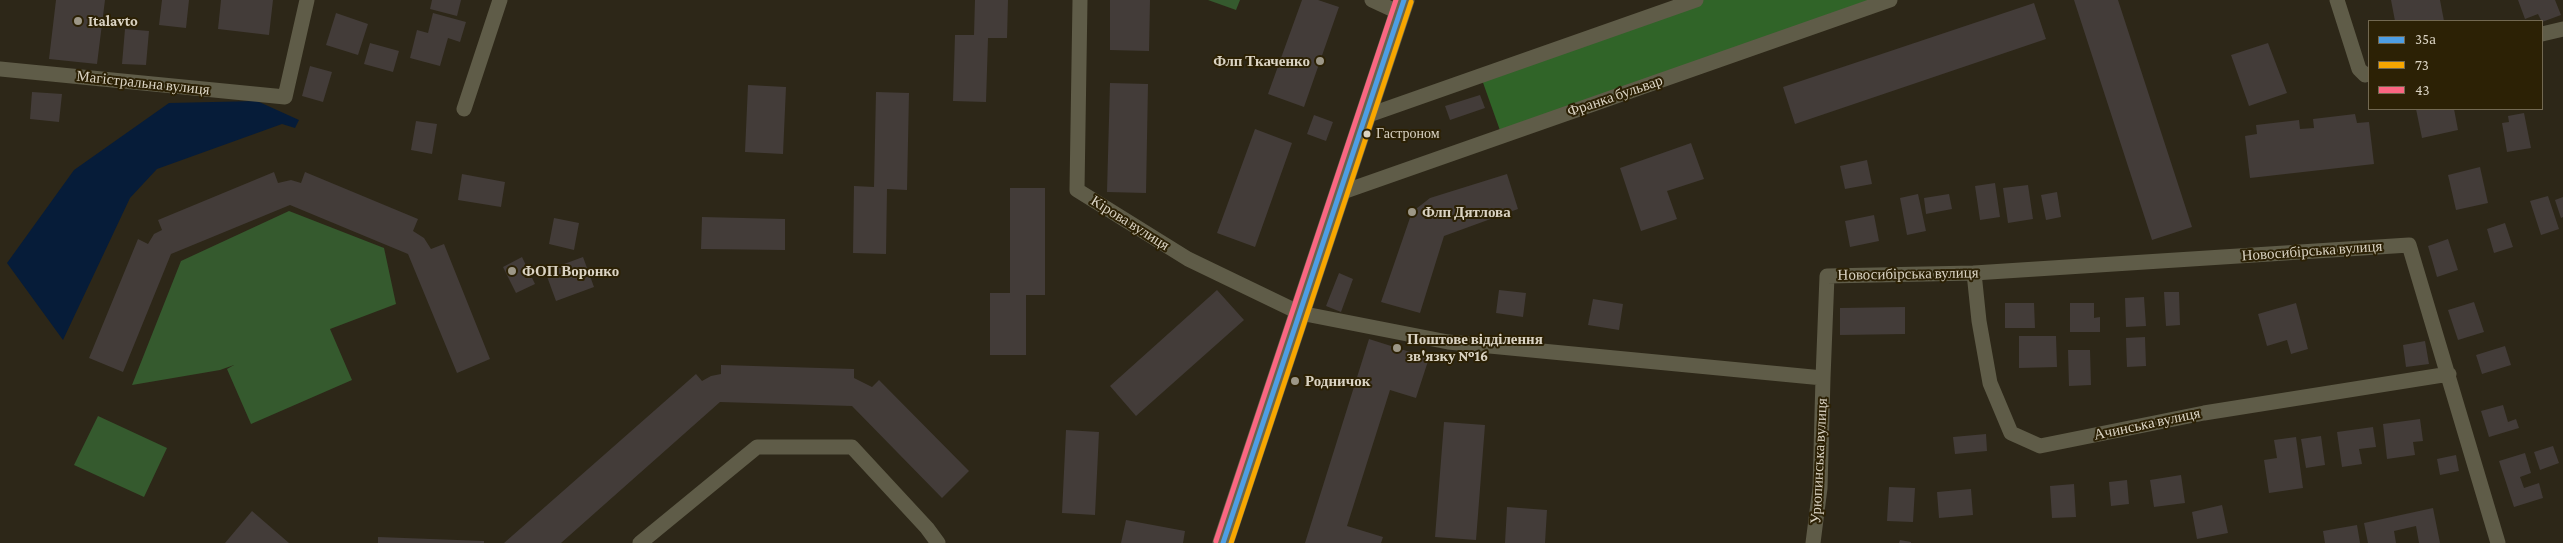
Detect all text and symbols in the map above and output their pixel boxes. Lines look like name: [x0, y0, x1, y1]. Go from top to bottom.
place label: Italavto: [88, 12, 138, 30]
marker: Italavto: [72, 15, 84, 27]
legend: [2368, 20, 2543, 110]
text: 35а: [2415, 31, 2436, 47]
place label: Флп Ткаченко: [1213, 52, 1310, 70]
marker: Флп Ткаченко: [1314, 55, 1326, 67]
text: 73: [2415, 57, 2429, 73]
street label: Магістральна вулиця: [76, 67, 210, 99]
street label: Франка бульвар: [1565, 71, 1665, 121]
text: 43: [2415, 82, 2430, 98]
place label: Гастроном: [1376, 126, 1440, 142]
marker: Гастроном: [1362, 129, 1372, 139]
street label: Кірова вулиця: [1087, 192, 1173, 254]
place label: Флп Дятлова: [1422, 203, 1511, 221]
marker: Флп Дятлова: [1406, 206, 1418, 218]
street label: Новосибірська вулиця: [2241, 237, 2383, 265]
place label: ФОП Воронко: [522, 262, 619, 280]
street label: Новосибірська вулиця: [1837, 264, 1979, 284]
marker: ФОП Воронко: [506, 265, 518, 277]
place label: Поштове відділення зв'язку №16: [1407, 330, 1543, 365]
marker: Поштове відділення зв'язку №16: [1391, 342, 1403, 354]
place label: Родничок: [1305, 372, 1370, 390]
marker: Родничок: [1289, 375, 1301, 387]
street label: Урюпинська вулиця: [1807, 398, 1831, 524]
street label: Ачинська вулиця: [2092, 404, 2202, 444]

